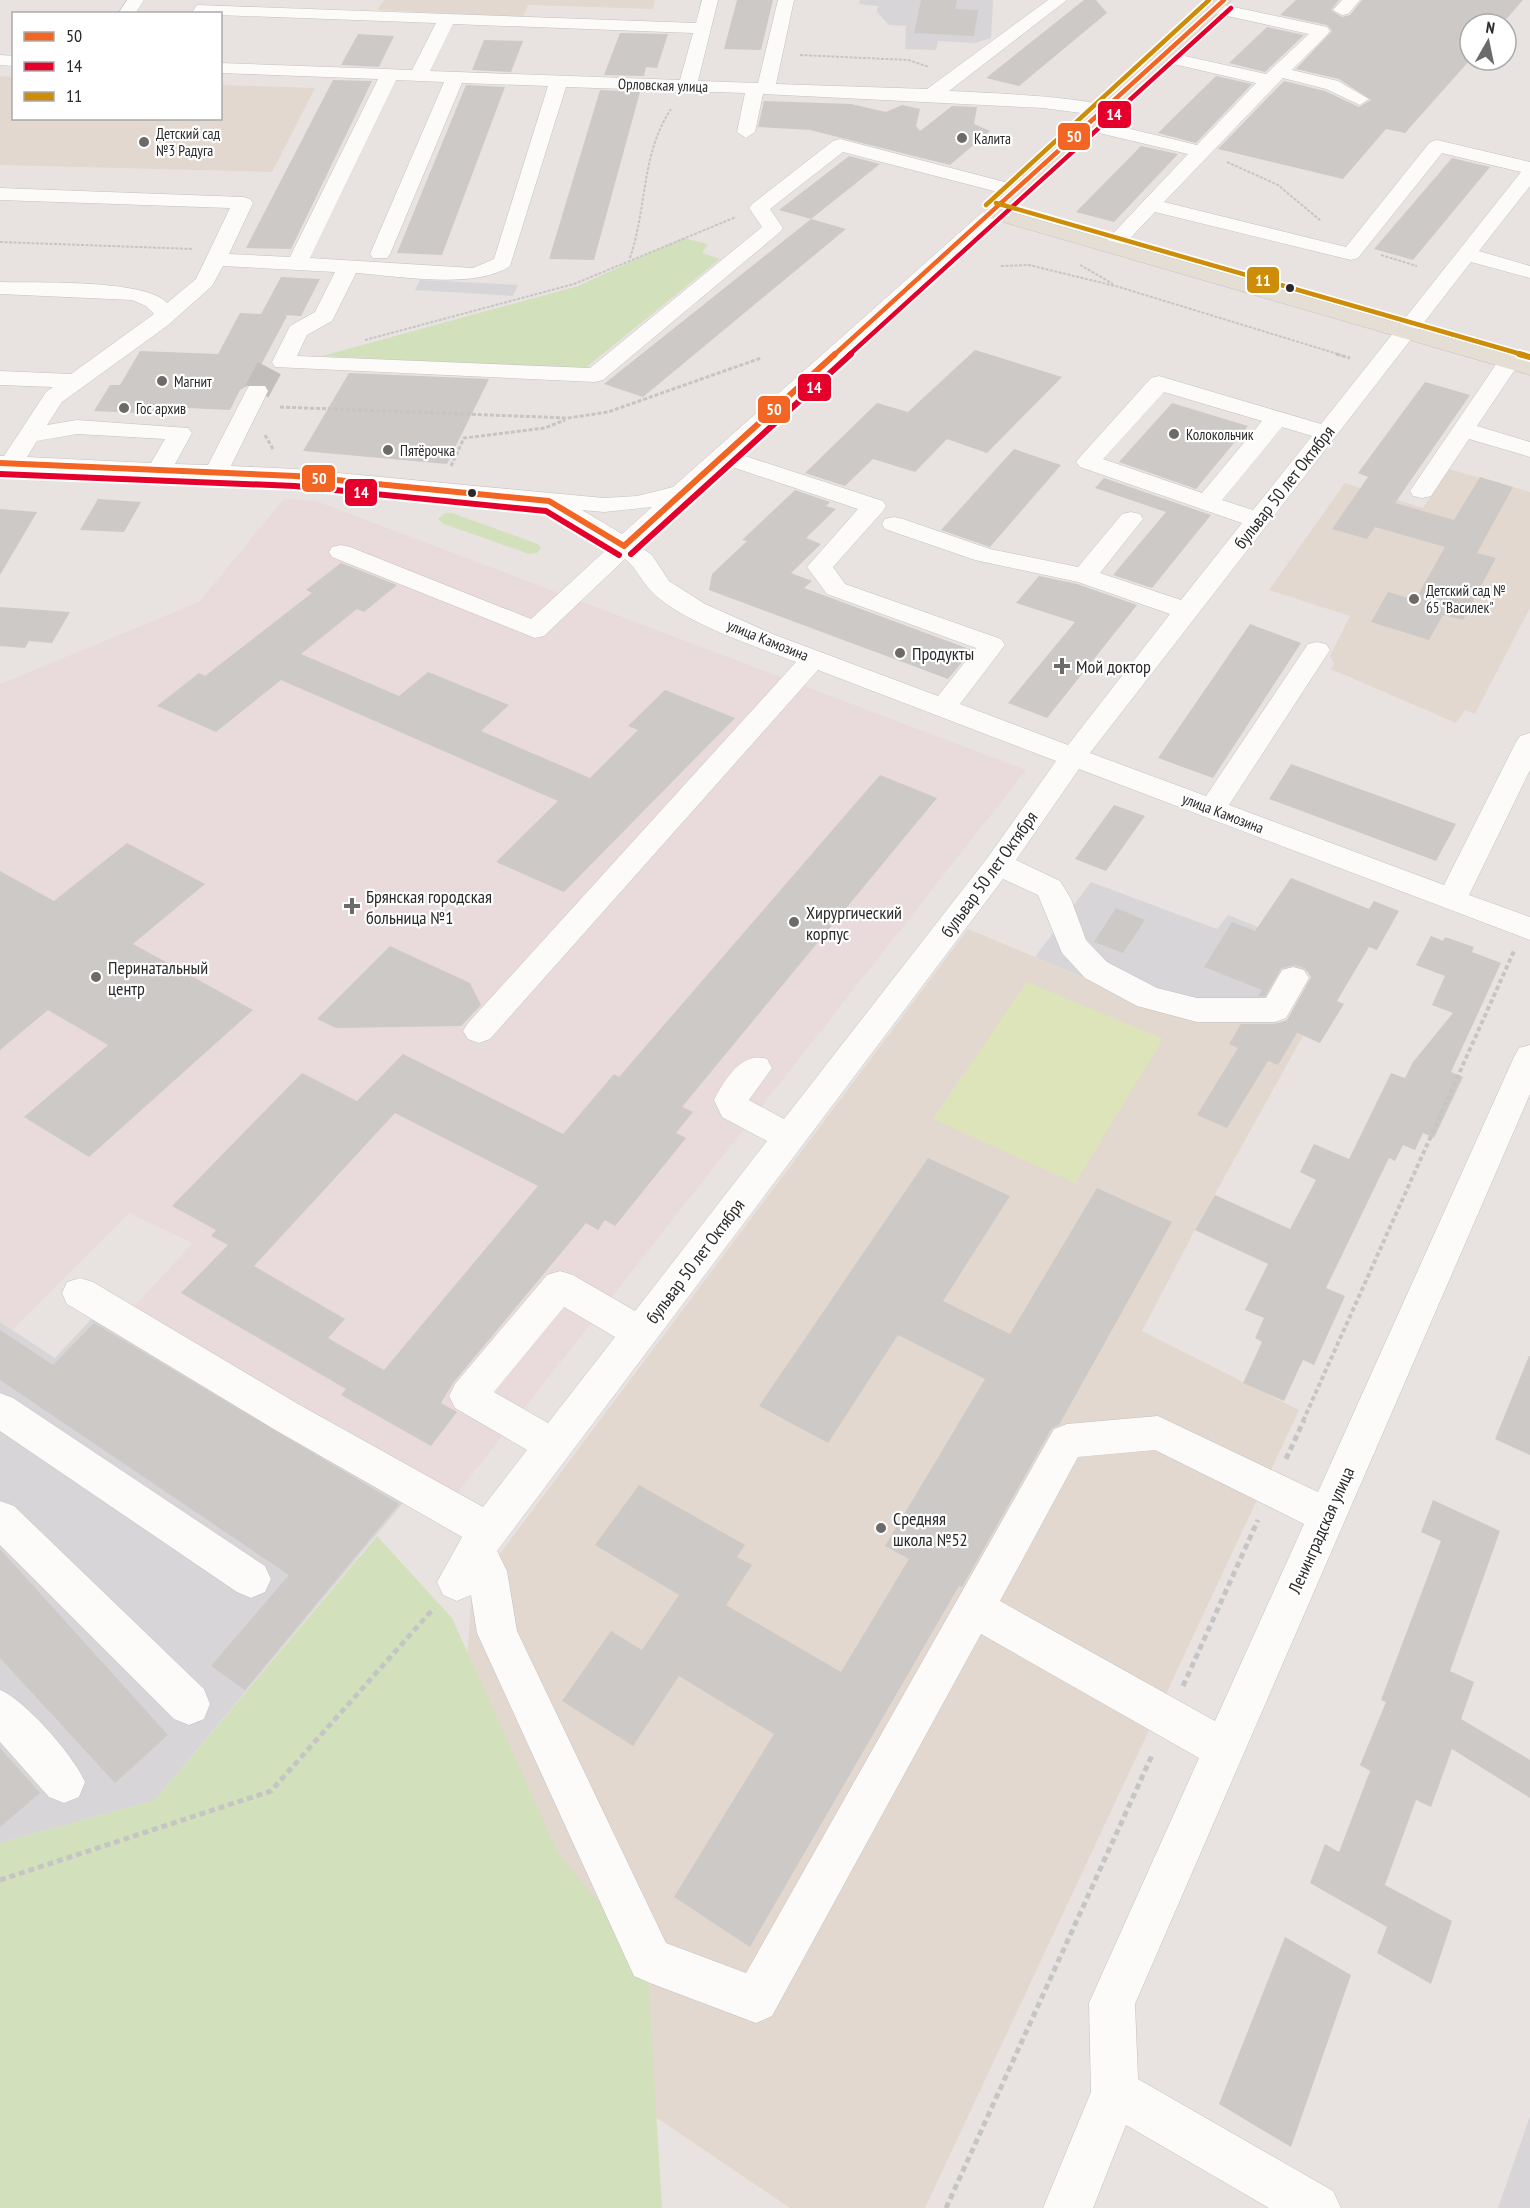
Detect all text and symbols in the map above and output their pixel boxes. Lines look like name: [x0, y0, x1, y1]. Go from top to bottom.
legend: [12, 12, 222, 120]
north arrow: [1458, 12, 1518, 72]
text: N: [1485, 17, 1496, 38]
text: 50: [66, 24, 82, 47]
text: 14: [66, 54, 82, 77]
street label: Орловская улица: [618, 74, 708, 96]
text: 11: [66, 84, 82, 107]
line badge: 14: [1097, 100, 1132, 129]
text: 14: [1106, 104, 1122, 124]
line badge: 50: [1057, 122, 1091, 151]
place label: Детский сад №3 Радуга: [156, 124, 221, 160]
text: 50: [1066, 126, 1082, 146]
place label: Калита: [974, 129, 1011, 148]
marker: Калита: [955, 131, 969, 145]
marker: Детский сад №3 Радуга: [137, 135, 151, 149]
line badge: 11: [1246, 266, 1280, 294]
text: 11: [1255, 270, 1271, 290]
unlabelled marker: [1284, 282, 1296, 294]
place label: Магнит: [174, 372, 212, 391]
line badge: 14: [797, 373, 832, 402]
marker: Магнит: [155, 374, 169, 388]
text: 14: [806, 377, 822, 397]
line badge: 50: [757, 395, 791, 424]
place label: Гос архив: [136, 399, 186, 418]
text: 50: [766, 399, 782, 419]
marker: Гос архив: [117, 401, 131, 415]
street label: бульвар 50 лет Октября: [1229, 421, 1339, 553]
place label: Колокольчик: [1186, 425, 1254, 444]
marker: Колокольчик: [1167, 427, 1181, 441]
place label: Пятёрочка: [400, 441, 455, 460]
marker: Пятёрочка: [381, 443, 395, 457]
line badge: 50: [301, 464, 336, 493]
text: 50: [311, 468, 327, 488]
line badge: 14: [344, 478, 378, 507]
text: 14: [353, 482, 369, 502]
unlabelled marker: [466, 487, 478, 499]
place label: Детский сад № 65 "Василек": [1426, 581, 1506, 617]
marker: Детский сад № 65 "Василек": [1407, 592, 1421, 606]
street label: улица Камозина: [725, 615, 811, 665]
place label: Продукты: [912, 642, 974, 665]
marker: Продукты: [893, 646, 907, 660]
place label: Мой доктор: [1076, 655, 1151, 678]
marker: Мой доктор: [1053, 657, 1071, 675]
street label: улица Камозина: [1179, 789, 1267, 837]
street label: бульвар 50 лет Октября: [935, 806, 1043, 942]
place label: Брянская городская больница №1: [366, 885, 492, 929]
marker: Брянская городская больница №1: [343, 897, 361, 915]
place label: Хирургический корпус: [806, 901, 902, 945]
marker: Хирургический корпус: [787, 915, 801, 929]
place label: Перинатальный центр: [108, 956, 208, 1000]
marker: Перинатальный центр: [89, 970, 103, 984]
street label: бульвар 50 лет Октября: [641, 1194, 749, 1328]
street label: Ленинградская улица: [1282, 1463, 1359, 1598]
place label: Средняя школа №52: [893, 1507, 968, 1551]
marker: Средняя школа №52: [874, 1521, 888, 1535]

